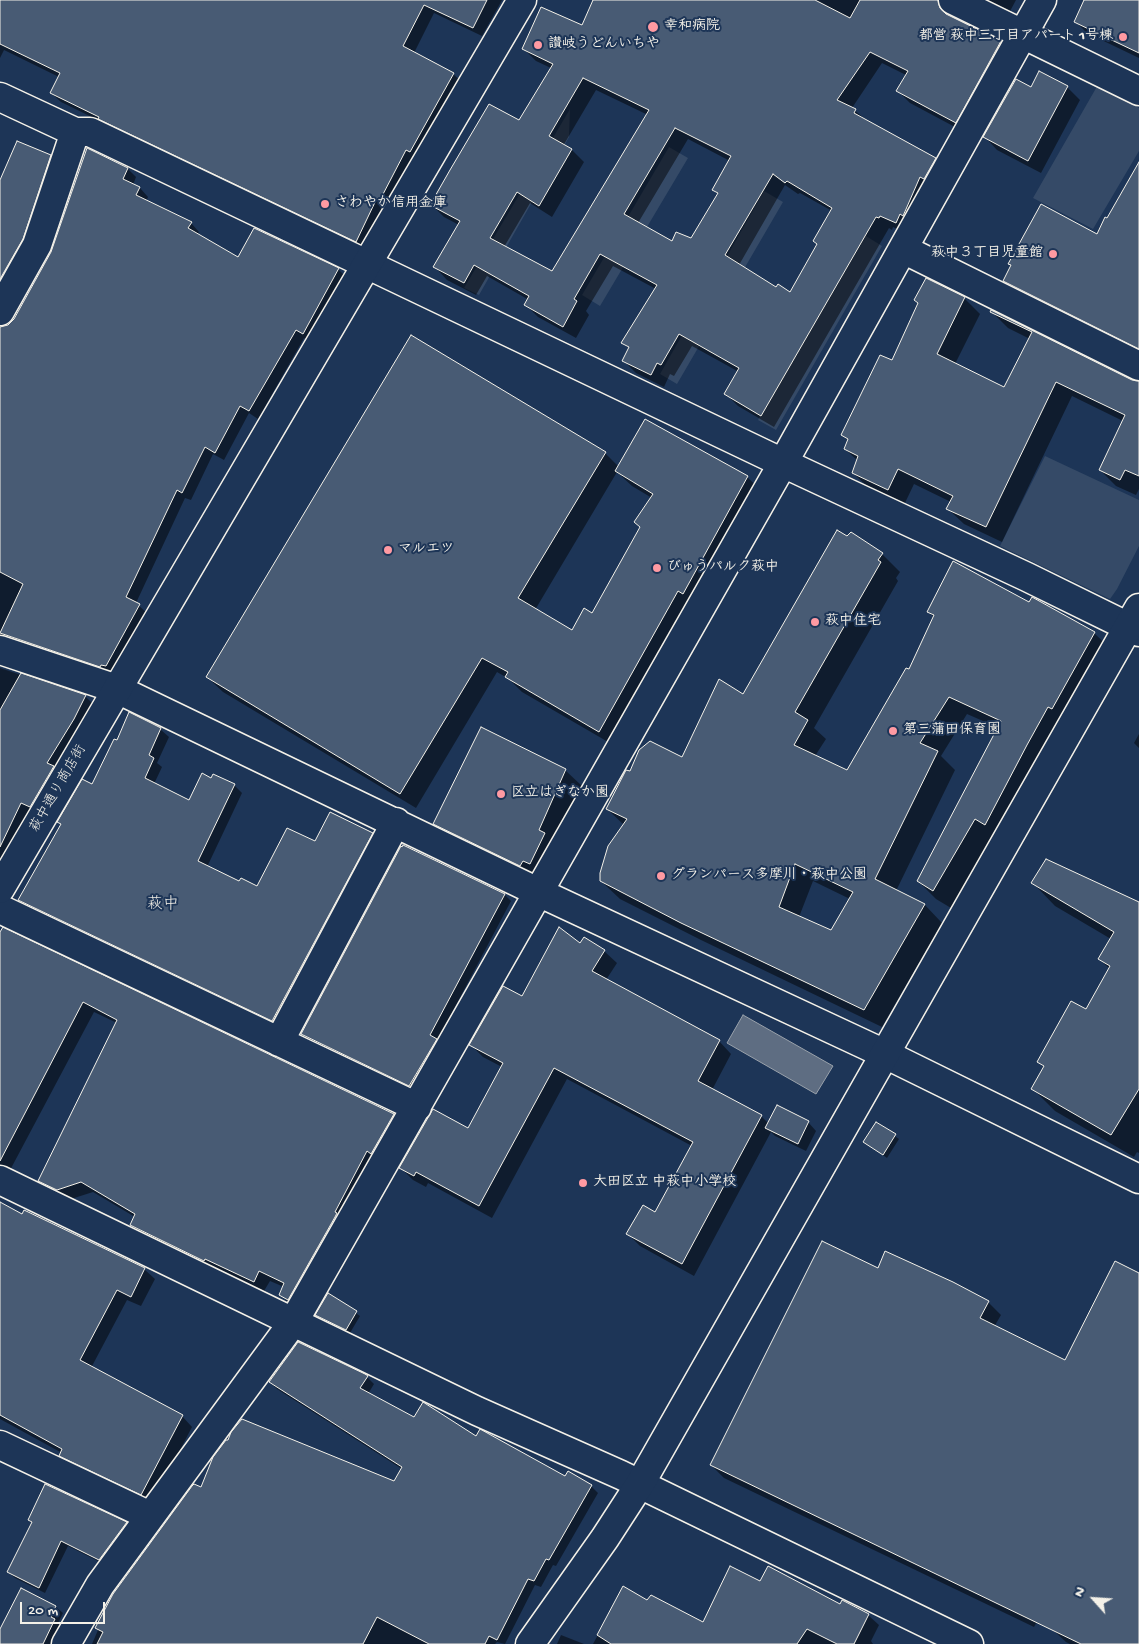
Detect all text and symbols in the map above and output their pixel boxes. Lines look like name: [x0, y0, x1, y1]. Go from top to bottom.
place label: 幸和病院: [664, 19, 720, 35]
marker: 幸和病院: [646, 20, 660, 34]
place label: 都営 萩中三丁目アパート 1号棟: [919, 29, 1113, 45]
marker: 都営 萩中三丁目アパート 1号棟: [1117, 31, 1129, 43]
place label: 讃岐うどんいちや: [548, 37, 660, 53]
marker: 讃岐うどんいちや: [532, 39, 544, 51]
place label: さわやか信用金庫: [335, 196, 447, 212]
marker: さわやか信用金庫: [319, 198, 331, 210]
place label: 萩中３丁目児童館: [931, 246, 1043, 262]
marker: 萩中３丁目児童館: [1047, 248, 1059, 260]
place label: マルエツ: [398, 542, 454, 558]
marker: マルエツ: [382, 544, 394, 556]
place label: びゅうパルク萩中: [667, 560, 779, 576]
marker: びゅうパルク萩中: [651, 562, 663, 574]
place label: 萩中住宅: [825, 614, 881, 630]
marker: 萩中住宅: [809, 616, 821, 628]
place label: 第三蒲田保育園: [903, 723, 1001, 739]
marker: 第三蒲田保育園: [887, 725, 899, 737]
street label: 萩中通り商店街: [27, 742, 91, 836]
place label: 区立はぎなか園: [511, 786, 609, 802]
marker: 区立はぎなか園: [495, 788, 507, 800]
place label: グランパース多摩川・萩中公園: [671, 868, 867, 884]
marker: グランパース多摩川・萩中公園: [655, 870, 667, 882]
district label: 萩中: [147, 896, 179, 916]
place label: 大田区立 中萩中小学校: [593, 1175, 736, 1191]
marker: 大田区立 中萩中小学校: [577, 1177, 589, 1189]
north arrow: [1069, 1574, 1119, 1624]
text: N: [1070, 1584, 1090, 1600]
scale bar: [22, 1592, 108, 1624]
text: 20 m: [28, 1602, 58, 1620]

